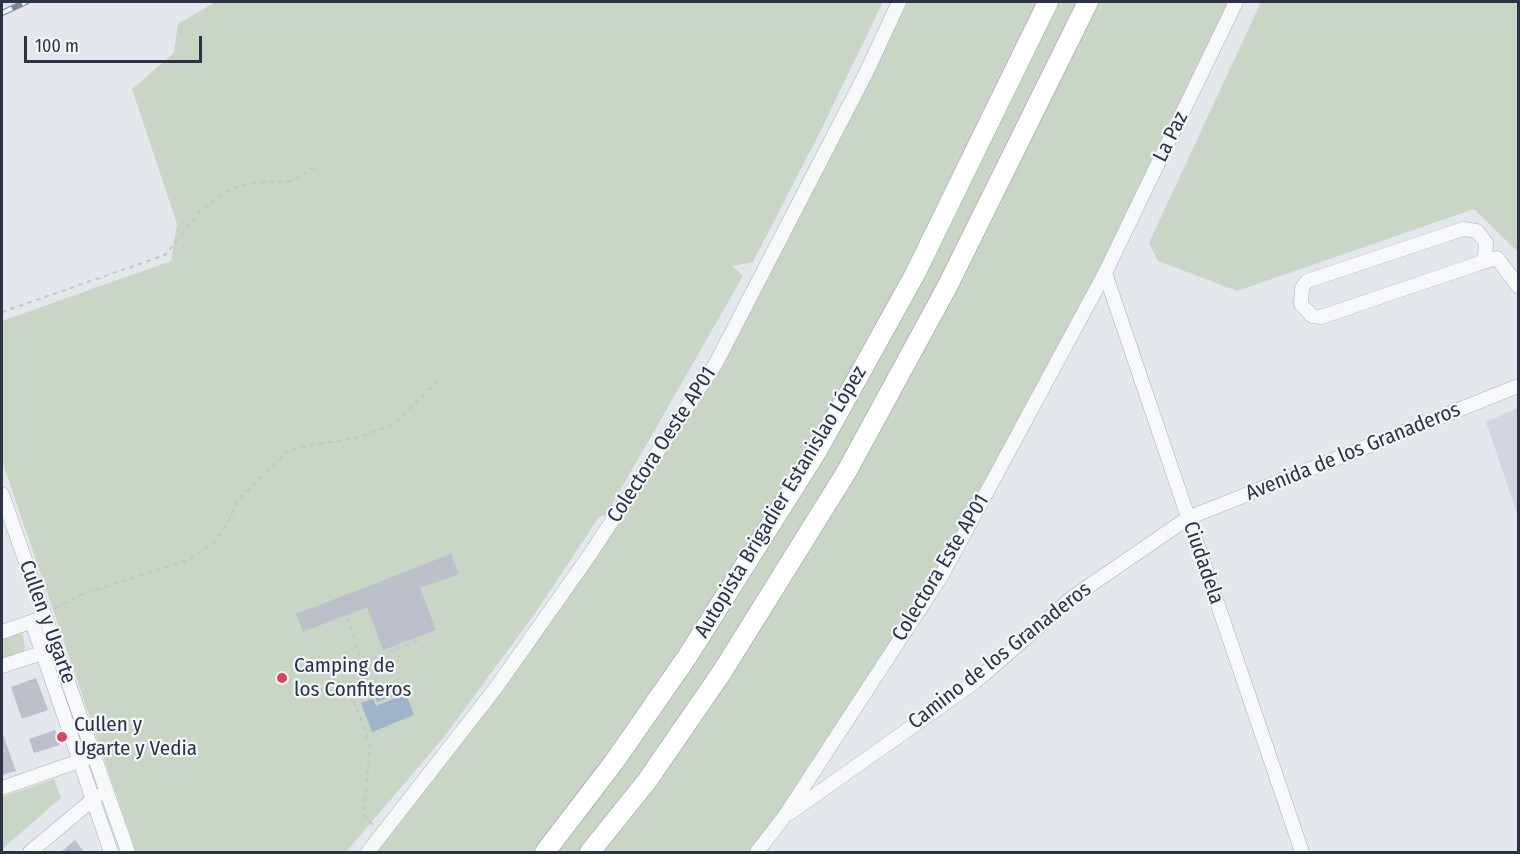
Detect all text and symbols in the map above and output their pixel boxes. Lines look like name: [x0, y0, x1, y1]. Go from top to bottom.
scale bar: [27, 24, 206, 62]
text: 100 m: [35, 35, 79, 57]
street label: La Paz: [1148, 108, 1194, 166]
street label: Colectora Oeste AP01: [602, 362, 722, 528]
street label: Autopista Brigadier Estanislao López: [690, 362, 872, 642]
street label: Avenida de los Granaderos: [1242, 397, 1464, 507]
street label: Colectora Este AP01: [887, 490, 995, 646]
street label: Ciudadela: [1177, 518, 1229, 608]
street label: Cullen y Ugarte: [13, 557, 81, 687]
street label: Camino de los Granaderos: [904, 577, 1096, 735]
place label: Camping de los Confiteros: [294, 653, 411, 703]
marker: Camping de los Confiteros: [275, 671, 289, 685]
place label: Cullen y Ugarte y Vedia: [74, 712, 197, 762]
marker: Cullen y Ugarte y Vedia: [55, 730, 69, 744]

